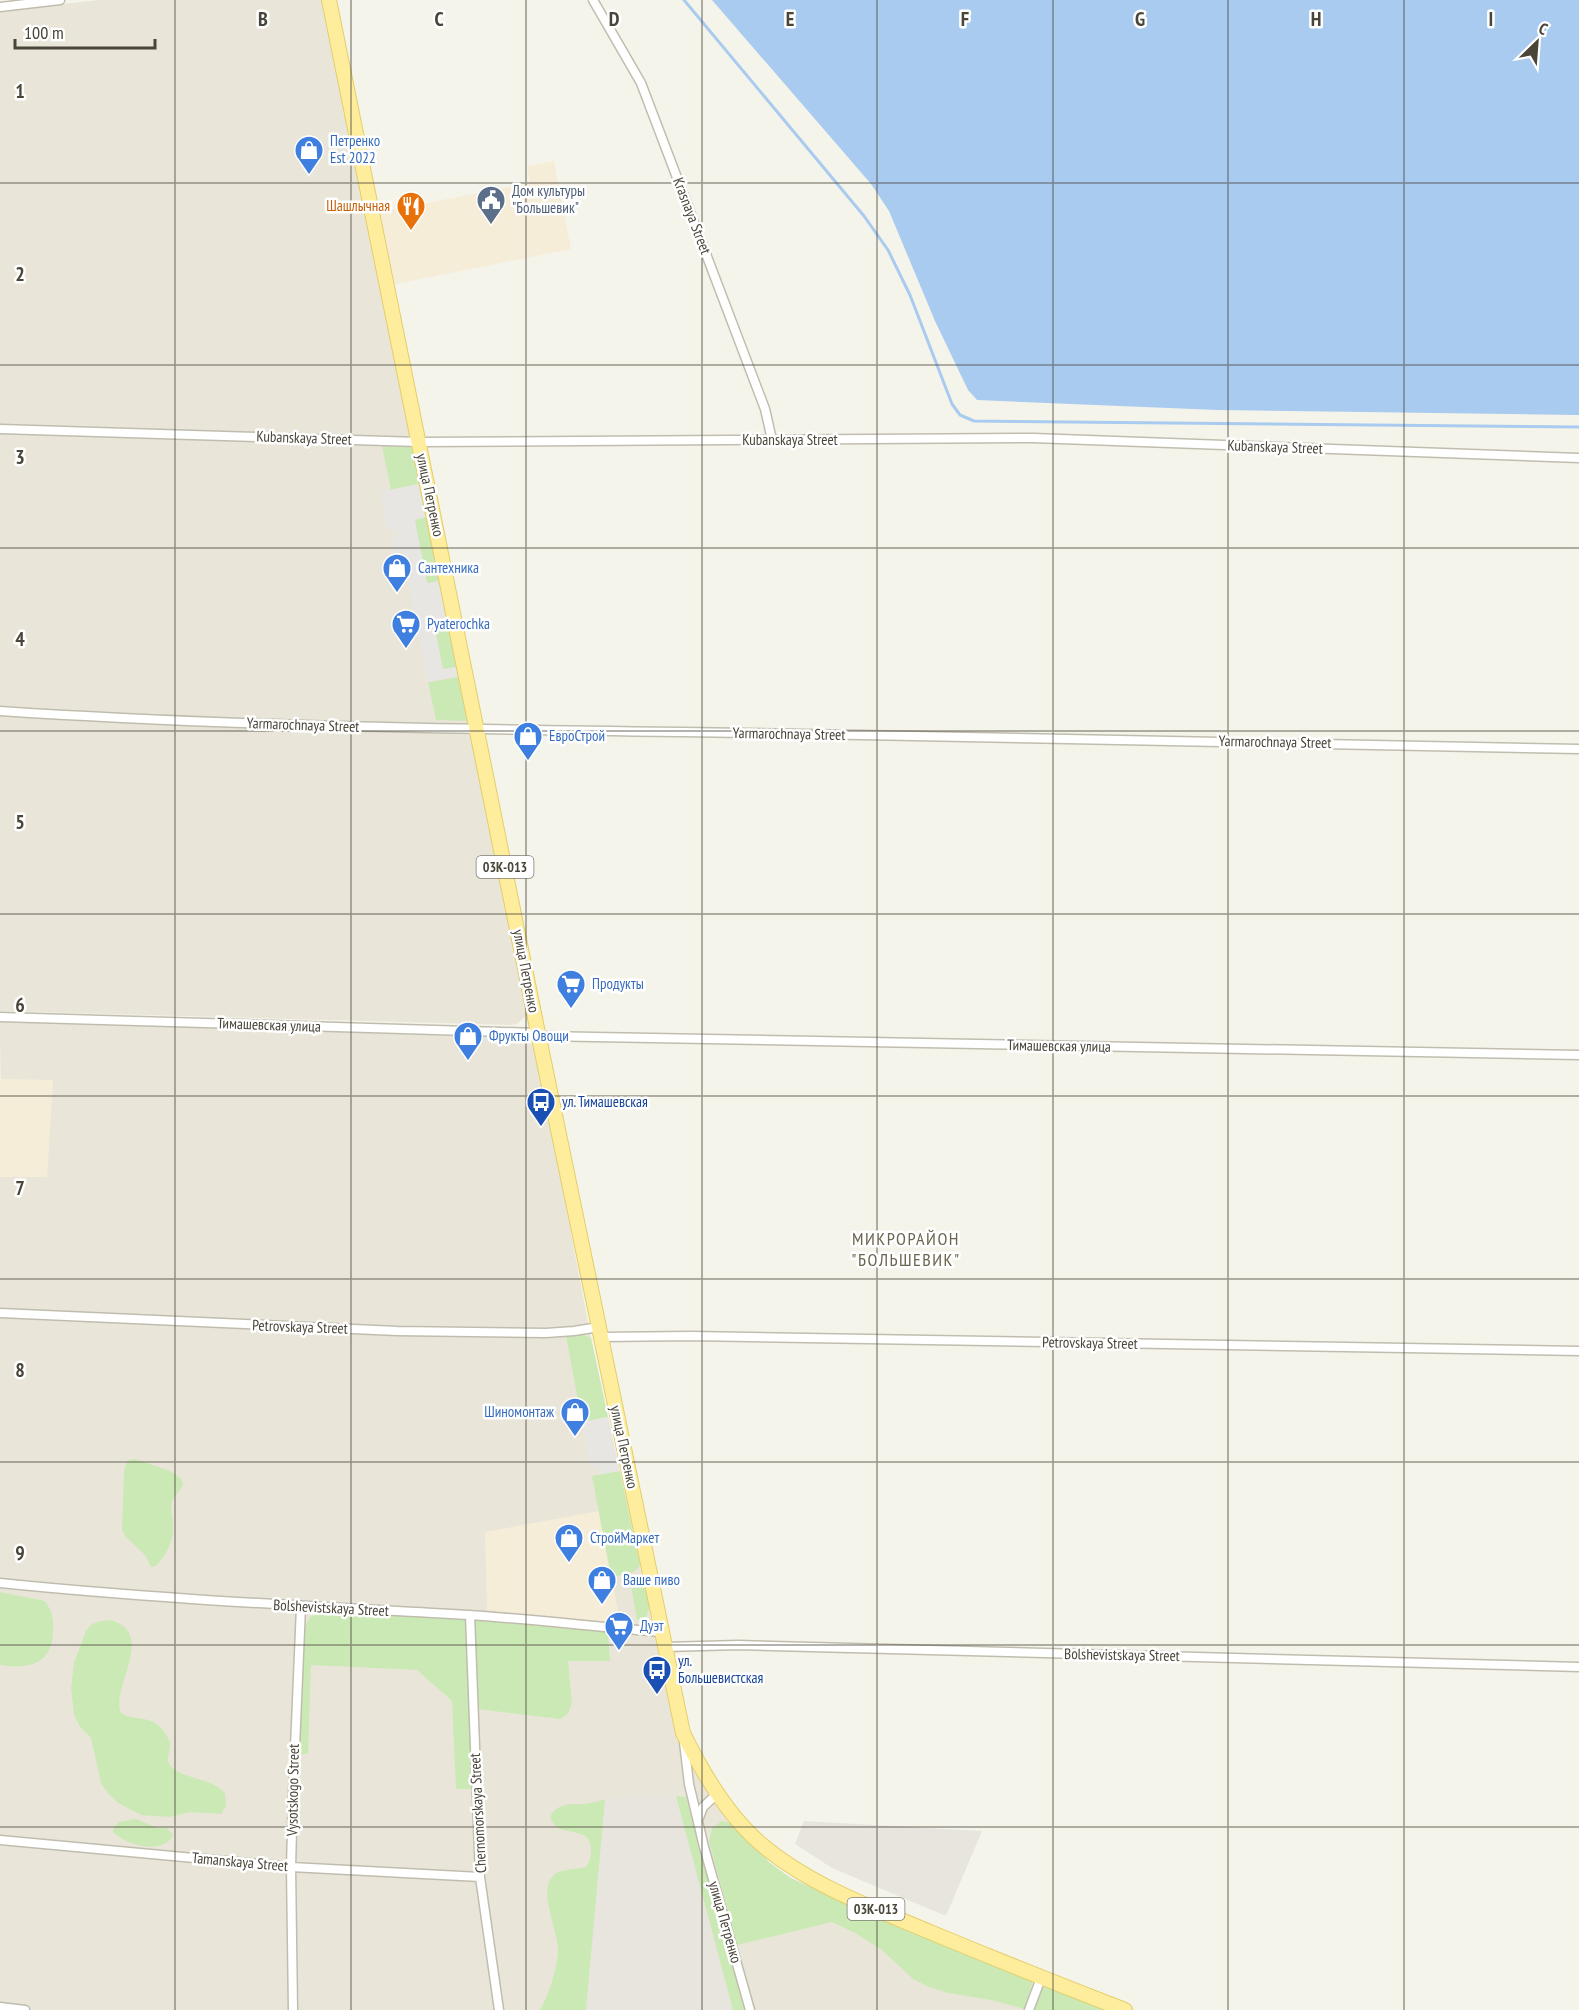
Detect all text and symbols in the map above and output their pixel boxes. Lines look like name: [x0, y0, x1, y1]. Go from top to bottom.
text: B: [258, 6, 268, 32]
text: C: [434, 6, 444, 32]
text: D: [609, 6, 620, 32]
text: E: [786, 6, 794, 32]
text: F: [961, 6, 969, 32]
text: G: [1135, 6, 1145, 32]
text: H: [1311, 6, 1321, 32]
text: I: [1489, 6, 1493, 32]
scale bar: [15, 12, 154, 50]
north arrow: [1507, 12, 1567, 72]
text: С: [1536, 18, 1552, 39]
text: 100 m: [24, 21, 64, 44]
text: 1: [15, 78, 25, 104]
place label: Петренко Est 2022: [330, 131, 380, 167]
shop icon: Петренко Est 2022: [293, 134, 325, 176]
street label: Krasnaya Street: [669, 175, 716, 257]
place label: Дом культуры "Большевик": [512, 181, 585, 217]
public building icon: Дом культуры "Большевик": [475, 184, 507, 226]
restaurant icon: Шашлычная: [395, 190, 427, 232]
place label: Шашлычная: [326, 196, 390, 215]
text: 2: [15, 261, 25, 287]
street label: Kubanskaya Street: [256, 426, 352, 449]
street label: Kubanskaya Street: [742, 430, 838, 449]
street label: Kubanskaya Street: [1227, 435, 1323, 458]
text: 3: [15, 444, 25, 470]
street label: улица Петренко: [412, 452, 449, 538]
shop icon: Сантехника: [381, 552, 413, 594]
place label: Сантехника: [418, 558, 479, 577]
supermarket icon: Pyaterochka: [390, 608, 422, 650]
place label: Pyaterochka: [427, 614, 490, 633]
text: 4: [15, 626, 25, 652]
street label: Yarmarochnaya Street: [246, 713, 360, 736]
shop icon: ЕвроСтрой: [512, 720, 544, 762]
street label: Yarmarochnaya Street: [732, 723, 846, 744]
place label: ЕвроСтрой: [549, 726, 605, 745]
street label: Yarmarochnaya Street: [1218, 731, 1332, 752]
text: 5: [15, 809, 25, 835]
road number: 03К-013: [476, 856, 534, 878]
street label: улица Петренко: [509, 928, 544, 1014]
supermarket icon: Продукты: [555, 968, 587, 1010]
place label: Продукты: [592, 974, 644, 993]
text: 6: [15, 992, 25, 1018]
street label: Тимашевская улица: [217, 1013, 321, 1036]
shop icon: Фрукты Овощи: [452, 1020, 484, 1062]
place label: Фрукты Овощи: [489, 1026, 569, 1045]
street label: Тимашевская улица: [1007, 1035, 1111, 1056]
bus stop icon: ул. Тимашевская: [525, 1086, 557, 1128]
place label: ул. Тимашевская: [562, 1092, 648, 1111]
text: 7: [15, 1175, 25, 1201]
district label: МИКРОРАЙОН "БОЛЬШЕВИК": [851, 1227, 961, 1271]
street label: Petrovskaya Street: [252, 1315, 348, 1338]
street label: Petrovskaya Street: [1042, 1332, 1138, 1353]
text: 8: [15, 1357, 25, 1383]
shop icon: Шиномонтаж: [559, 1396, 591, 1438]
place label: Шиномонтаж: [484, 1402, 555, 1421]
street label: улица Петренко: [606, 1404, 643, 1490]
shop icon: СтройМаркет: [553, 1522, 585, 1564]
place label: СтройМаркет: [590, 1528, 659, 1547]
text: 9: [15, 1540, 25, 1566]
shop icon: Ваше пиво: [586, 1564, 618, 1606]
place label: Ваше пиво: [623, 1570, 680, 1589]
street label: Bolshevistskaya Street: [273, 1595, 389, 1620]
supermarket icon: Дуэт: [603, 1610, 635, 1652]
place label: Дуэт: [640, 1616, 664, 1635]
street label: Bolshevistskaya Street: [1064, 1644, 1180, 1665]
place label: ул. Большевистская: [678, 1651, 764, 1687]
bus stop icon: ул. Большевистская: [641, 1654, 673, 1696]
street label: Vysotskogo Street: [282, 1744, 303, 1837]
street label: Chernomorskaya Street: [465, 1753, 490, 1873]
street label: Tamanskaya Street: [191, 1848, 289, 1875]
street label: улица Петренко: [705, 1879, 746, 1965]
road number: 03К-013: [848, 1898, 904, 1920]

